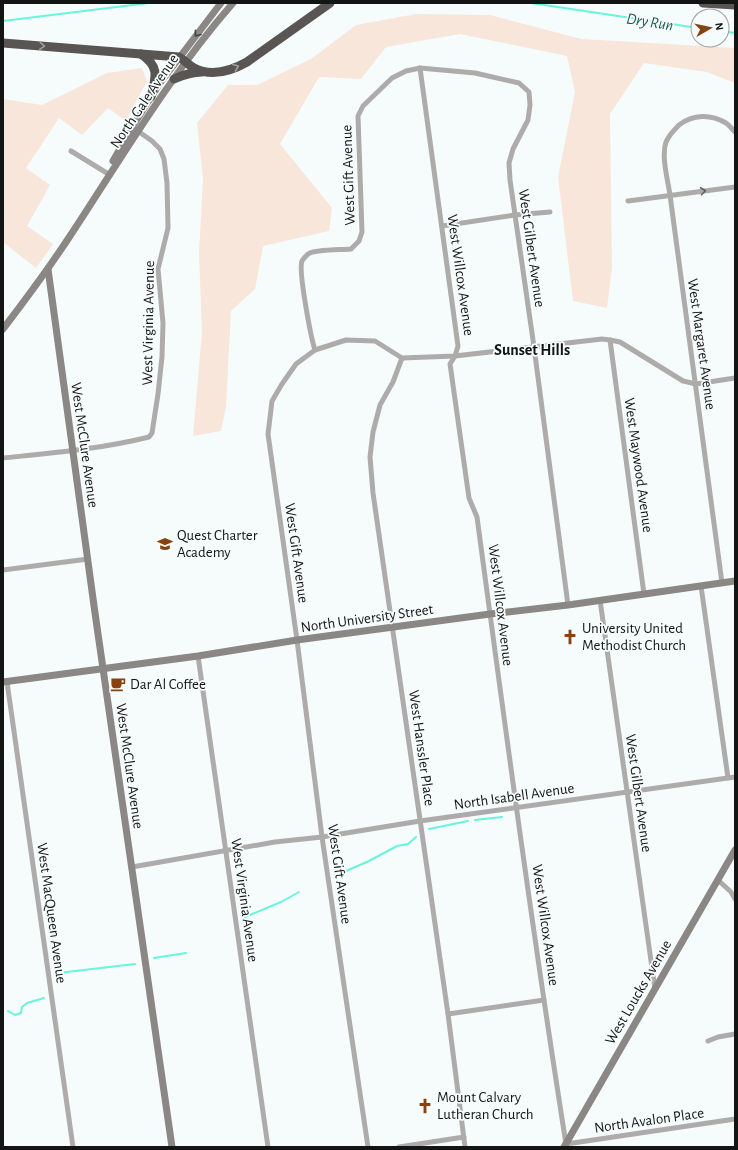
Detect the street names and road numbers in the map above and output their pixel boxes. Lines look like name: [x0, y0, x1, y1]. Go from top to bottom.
street label: North Gale Avenue: [108, 52, 181, 151]
street label: West Gift Avenue: [339, 124, 358, 226]
street label: West Gilbert Avenue: [516, 188, 547, 308]
street label: West Willcox Avenue: [445, 213, 476, 337]
street label: West Virginia Avenue: [140, 260, 157, 386]
street label: West Margaret Avenue: [685, 277, 718, 411]
street label: West McClure Avenue: [68, 381, 101, 509]
street label: West Maywood Avenue: [622, 397, 655, 533]
street label: West Gift Avenue: [282, 502, 311, 604]
street label: West Willcox Avenue: [486, 543, 515, 667]
street label: North University Street: [300, 602, 434, 635]
street label: West Hanssler Place: [406, 689, 437, 807]
street label: West McClure Avenue: [113, 702, 146, 830]
street label: West Gilbert Avenue: [623, 733, 654, 853]
street label: North Isabell Avenue: [453, 781, 575, 812]
street label: West Gift Avenue: [325, 823, 354, 925]
street label: West Virginia Avenue: [228, 837, 261, 963]
street label: West MacQueen Avenue: [34, 842, 69, 984]
street label: West Willcox Avenue: [530, 863, 561, 987]
street label: West Loucks Avenue: [602, 937, 674, 1047]
street label: North Avalon Place: [593, 1105, 705, 1136]

